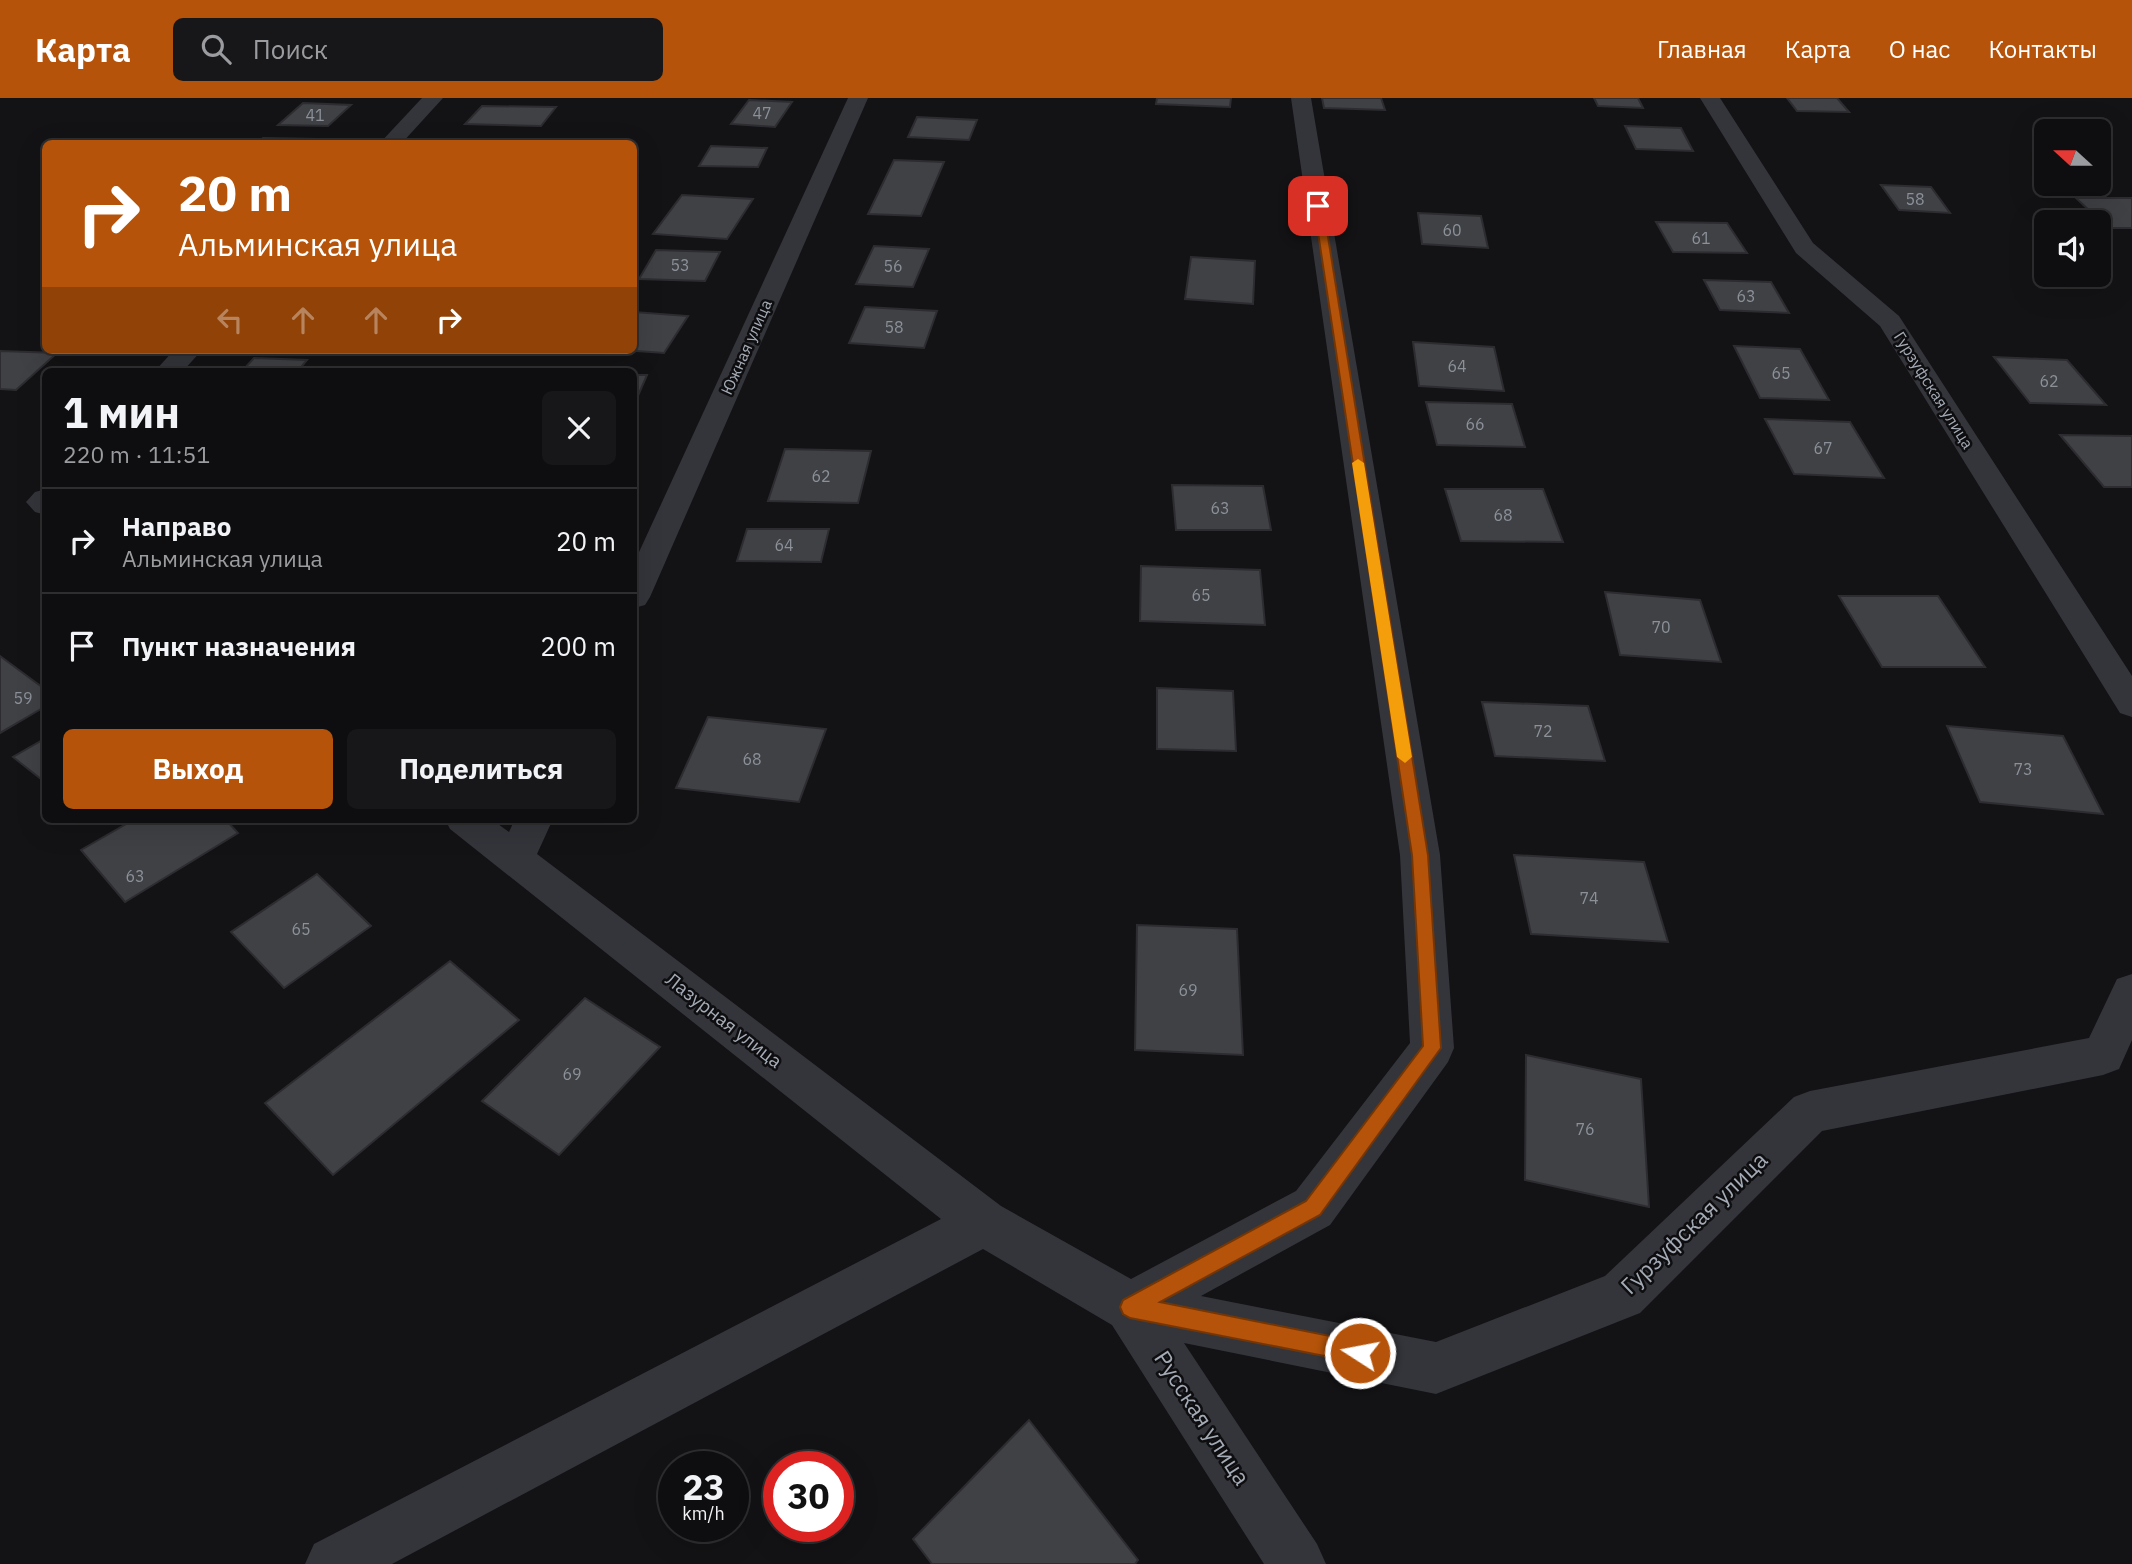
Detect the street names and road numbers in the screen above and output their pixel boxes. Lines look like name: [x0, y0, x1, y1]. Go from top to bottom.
street label: Южная улица: [716, 296, 776, 398]
street label: Гурзуфская улица: [1890, 328, 1978, 453]
street label: Лазурная улица: [661, 967, 787, 1073]
street label: Гурзуфская улица: [1613, 1144, 1773, 1300]
street label: Русская улица: [1148, 1344, 1258, 1490]

